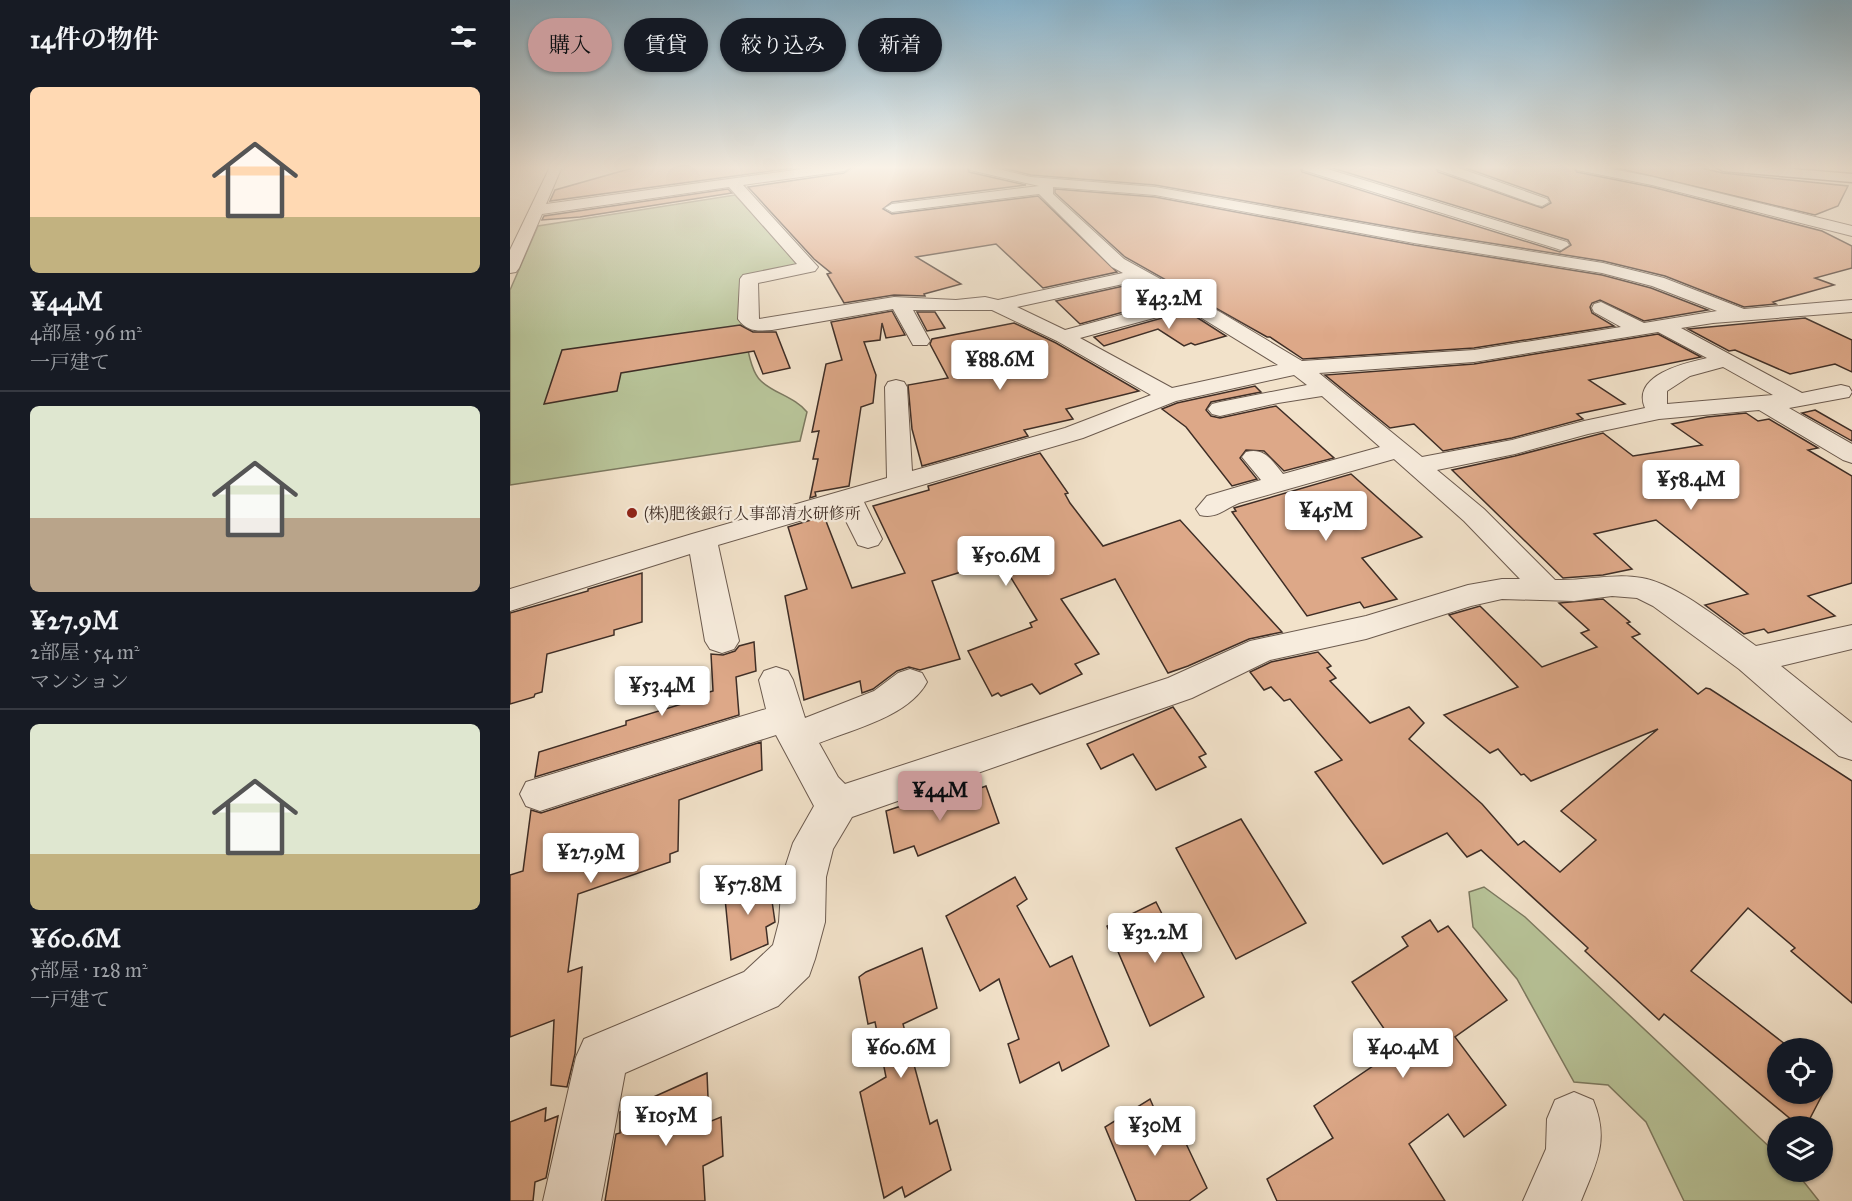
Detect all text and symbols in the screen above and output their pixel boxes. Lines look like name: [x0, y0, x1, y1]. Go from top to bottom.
chip: 購入: [528, 18, 612, 72]
chip: 賃貸: [624, 18, 708, 72]
chip: 絞り込み: [720, 18, 846, 72]
chip: 新着: [858, 18, 942, 72]
icon: filters: [447, 20, 480, 53]
text: 14件の物件: [30, 23, 159, 55]
icon: home: [201, 126, 309, 234]
pin: ¥43.2M: [1120, 279, 1218, 330]
text: ¥44M: [30, 285, 103, 317]
text: ¥43.2M: [1136, 286, 1202, 310]
text: 4部屋 · 96 m²: [30, 321, 142, 345]
pin: ¥88.6M: [951, 340, 1049, 391]
text: ¥88.6M: [965, 347, 1035, 371]
text: 一戸建て: [30, 350, 110, 374]
icon: home: [201, 445, 309, 553]
pin: ¥58.4M: [1642, 460, 1740, 511]
text: ¥58.4M: [1656, 467, 1726, 491]
pin: ¥45M: [1290, 491, 1362, 542]
text: ¥45M: [1299, 498, 1353, 522]
place label: (株)肥後銀行人事部清水研修所: [644, 504, 861, 524]
marker: (株)肥後銀行人事部清水研修所: [625, 506, 639, 520]
pin: ¥50.6M: [957, 536, 1055, 587]
text: ¥50.6M: [971, 543, 1041, 567]
text: ¥27.9M: [30, 604, 119, 636]
text: 2部屋 · 54 m²: [30, 640, 140, 664]
pin: ¥53.4M: [613, 666, 711, 717]
text: マンション: [30, 669, 129, 693]
text: ¥53.4M: [629, 673, 695, 697]
icon: home: [201, 763, 309, 871]
pin: ¥44M: [904, 771, 976, 822]
text: ¥44M: [912, 778, 968, 802]
pin: ¥27.9M: [542, 833, 640, 884]
text: ¥27.9M: [557, 840, 625, 864]
pin: ¥57.8M: [699, 865, 797, 916]
text: ¥57.8M: [714, 872, 782, 896]
pin: ¥32.2M: [1106, 913, 1204, 964]
text: ¥32.2M: [1122, 920, 1188, 944]
text: ¥60.6M: [30, 922, 121, 954]
text: 5部屋 · 128 m²: [30, 958, 148, 982]
text: 一戸建て: [30, 987, 110, 1011]
pin: ¥60.6M: [852, 1028, 950, 1079]
pin: ¥40.4M: [1354, 1028, 1452, 1079]
text: ¥60.6M: [866, 1035, 936, 1059]
text: ¥40.4M: [1367, 1035, 1439, 1059]
map controls: [1767, 1038, 1833, 1182]
button: locate: [1767, 1038, 1833, 1104]
pin: ¥105M: [624, 1096, 708, 1147]
text: ¥105M: [635, 1103, 697, 1127]
pin: ¥30M: [1119, 1106, 1191, 1157]
text: ¥30M: [1128, 1113, 1182, 1137]
button: layers: [1767, 1116, 1833, 1182]

